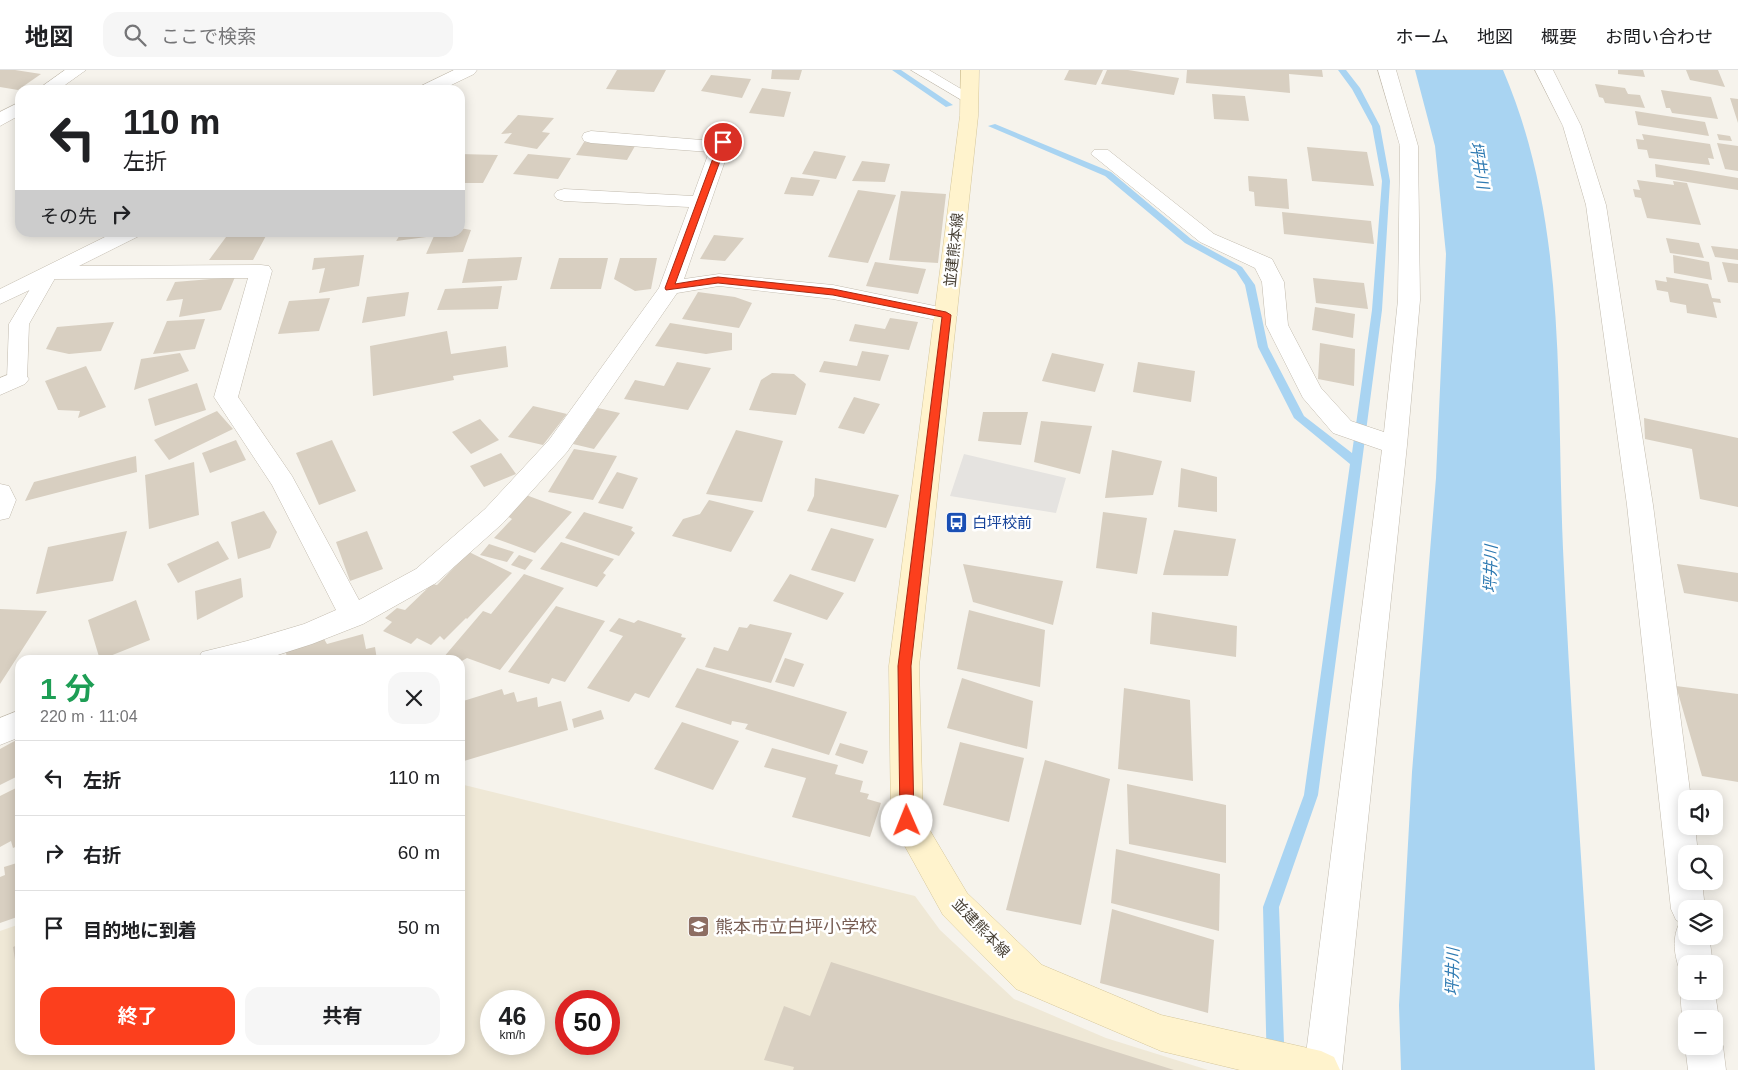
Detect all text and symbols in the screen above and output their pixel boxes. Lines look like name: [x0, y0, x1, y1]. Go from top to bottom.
search box: [103, 12, 453, 57]
icon: search: [121, 21, 149, 49]
text: 地図: [25, 23, 73, 50]
text: ここで検索: [161, 26, 256, 47]
text: ホーム: [1396, 27, 1449, 47]
text: 地図: [1477, 27, 1513, 47]
text: 概要: [1541, 27, 1577, 47]
text: お問い合わせ: [1605, 27, 1713, 47]
text: 110 m: [123, 102, 220, 141]
icon: left: [40, 105, 105, 170]
pin: [702, 121, 744, 163]
icon: arrive: [709, 128, 737, 156]
water label: 坪井川: [1467, 140, 1492, 192]
text: 左折: [123, 149, 167, 174]
icon: right: [107, 200, 135, 228]
text: その先: [40, 206, 97, 227]
street label: 並建熊本線: [941, 212, 966, 288]
bus stop icon: 白坪校前: [944, 511, 968, 535]
place label: 白坪校前: [972, 514, 1032, 531]
water label: 坪井川: [1481, 543, 1500, 593]
text: 1 分: [40, 672, 95, 705]
button: close: [388, 672, 440, 724]
text: 220 m · 11:04: [40, 708, 138, 725]
icon: left: [40, 764, 68, 792]
text: 110 m: [389, 767, 440, 788]
text: 左折: [83, 770, 121, 791]
map controls: [1678, 790, 1723, 1055]
button: sound: [1678, 790, 1723, 835]
position arrow: [880, 794, 932, 846]
icon: right: [40, 839, 68, 867]
text: 60 m: [398, 842, 440, 863]
text: 右折: [83, 845, 121, 866]
button: search: [1678, 845, 1723, 890]
street label: 並建熊本線: [949, 895, 1014, 961]
button: layers: [1678, 900, 1723, 945]
icon: arrive: [40, 914, 68, 942]
school or university icon: 熊本市立白坪小学校: [687, 915, 711, 939]
text: 50 m: [398, 917, 440, 938]
place label: 熊本市立白坪小学校: [715, 917, 877, 937]
text: 目的地に到着: [83, 920, 197, 941]
water label: 坪井川: [1444, 946, 1461, 996]
button: +: [1678, 955, 1723, 1000]
button: 終了: [40, 987, 235, 1045]
button: 共有: [245, 987, 440, 1045]
speed limit sign: 50: [555, 990, 620, 1055]
text: 46: [499, 1002, 526, 1030]
button: −: [1678, 1010, 1723, 1055]
text: km/h: [499, 1028, 526, 1042]

